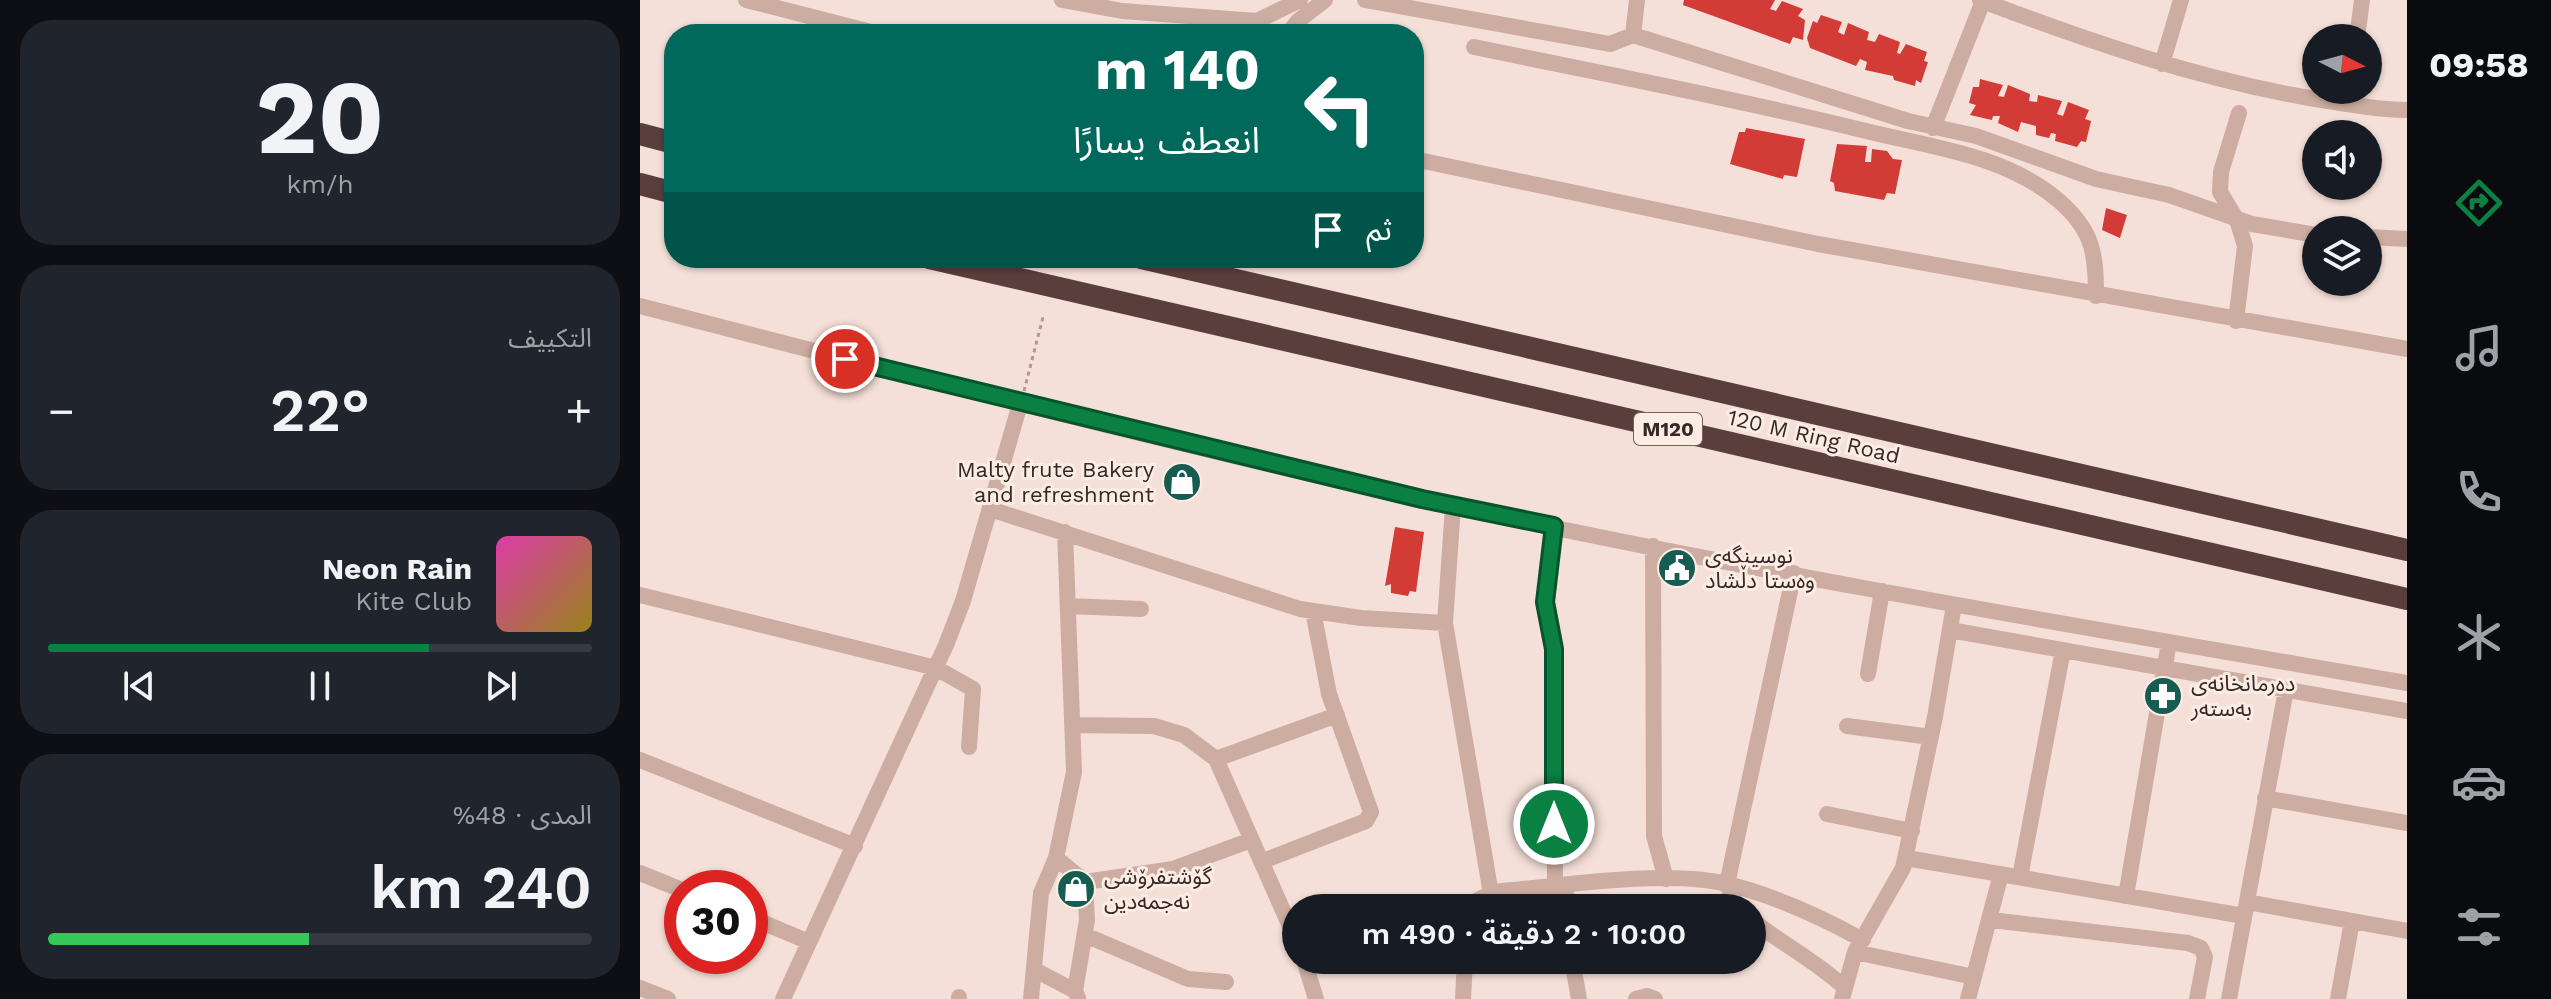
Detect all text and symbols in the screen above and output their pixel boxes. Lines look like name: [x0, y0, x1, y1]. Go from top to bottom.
north arrow: [2302, 24, 2382, 104]
map controls: [2302, 24, 2382, 296]
text: 140 m: [1095, 37, 1260, 103]
text: 09:58: [2429, 44, 2529, 86]
text: 20: [256, 56, 384, 178]
icon: left: [1288, 56, 1392, 160]
text: انعطف يسارًا: [1073, 120, 1260, 162]
button: sound: [2302, 120, 2382, 200]
text: km/h: [287, 169, 354, 199]
icon: directions: [2451, 175, 2507, 231]
icon: arrive: [1306, 208, 1350, 252]
text: ثم: [1366, 212, 1392, 247]
button: layers: [2302, 216, 2382, 296]
icon: music: [2451, 320, 2507, 376]
text: التكييف: [508, 323, 592, 353]
pin: [811, 325, 879, 393]
icon: arrive: [823, 337, 867, 381]
text: 22°: [270, 375, 370, 446]
text: −: [48, 385, 75, 437]
text: +: [565, 385, 592, 437]
street label: 120 M Ring Road: [1725, 405, 1902, 468]
road number: M120: [1634, 413, 1702, 445]
place label: Malty frute Bakery and refreshment: [957, 457, 1155, 507]
shop icon: Malty frute Bakery and refreshment: [1161, 461, 1203, 503]
icon: phone: [2451, 464, 2507, 520]
place label: نوسینگەی وەستا دڵشاد: [1705, 543, 1815, 593]
public building icon: نوسینگەی وەستا دڵشاد: [1656, 547, 1698, 589]
text: Neon Rain: [322, 551, 472, 586]
text: Kite Club: [355, 586, 472, 616]
icon: climate: [2451, 609, 2507, 665]
icon: previous: [117, 664, 161, 708]
icon: pause: [298, 664, 342, 708]
icon: next: [479, 664, 523, 708]
place label: دەرمانخانەی بەستەر: [2190, 671, 2295, 722]
pharmacy icon: دەرمانخانەی بەستەر: [2142, 675, 2184, 717]
icon: car: [2451, 754, 2507, 810]
position arrow: [1512, 782, 1596, 866]
text: المدى · 48%: [453, 800, 592, 830]
text: 240 km: [370, 852, 592, 923]
place label: گۆشتفرۆشی نەجمەدین: [1104, 864, 1213, 914]
shop icon: گۆشتفرۆشی نەجمەدین: [1055, 868, 1097, 910]
speed limit sign: 30: [664, 870, 768, 974]
icon: filters: [2451, 899, 2507, 955]
text: 10:00 · 2 دقيقة · 490 m: [1362, 916, 1686, 951]

